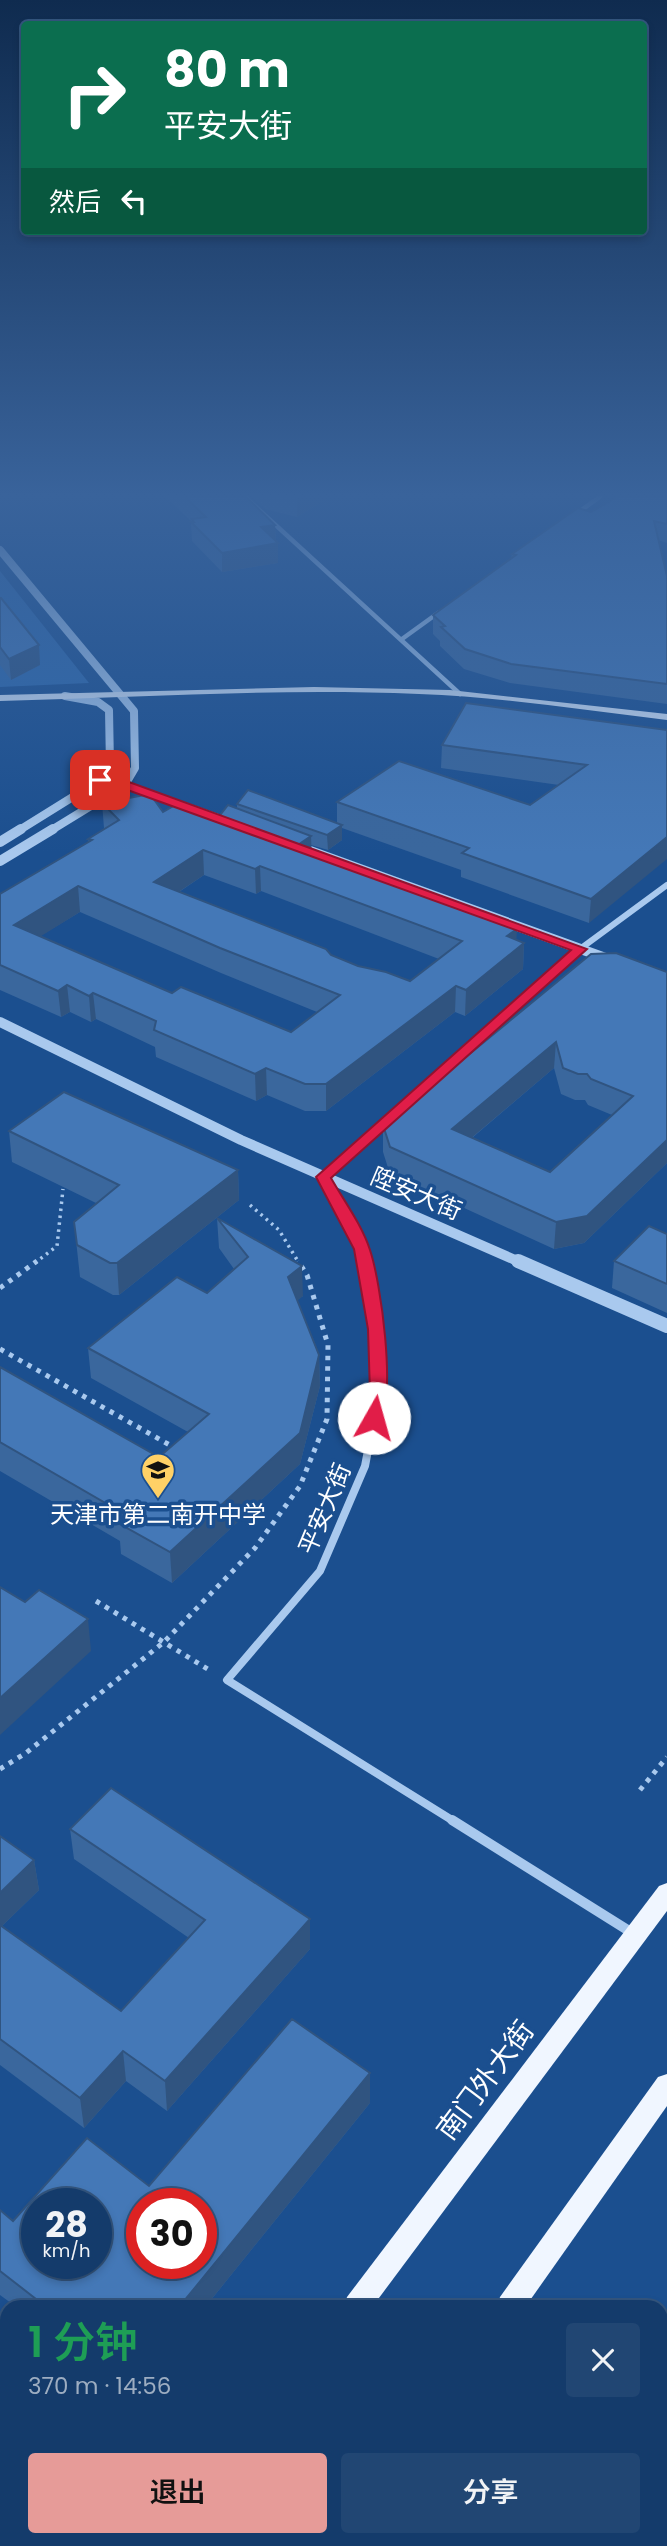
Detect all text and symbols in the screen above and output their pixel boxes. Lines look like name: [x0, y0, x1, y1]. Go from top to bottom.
text: 80 m: [164, 36, 290, 104]
icon: right: [49, 49, 140, 140]
text: 平安大街: [164, 103, 292, 148]
icon: left: [115, 182, 153, 220]
text: 然后: [49, 184, 101, 220]
pin: [70, 750, 130, 810]
icon: arrive: [81, 761, 119, 799]
street label: 陞安大街: [366, 1160, 467, 1227]
position arrow: [337, 1381, 411, 1455]
school or university icon: 天津市第二南开中学: [139, 1451, 177, 1500]
street label: 平安大街: [291, 1458, 358, 1559]
place label: 天津市第二南开中学: [50, 1498, 266, 1531]
street label: 南门外大街: [428, 2013, 543, 2148]
speed limit sign: 30: [126, 2188, 217, 2279]
text: 28: [45, 2200, 88, 2249]
text: km/h: [43, 2238, 90, 2263]
text: 1 分钟: [28, 2313, 137, 2372]
button: close: [566, 2323, 640, 2397]
text: 370 m · 14:56: [28, 2370, 171, 2402]
button: 退出: [28, 2453, 327, 2533]
button: 分享: [341, 2453, 640, 2533]

